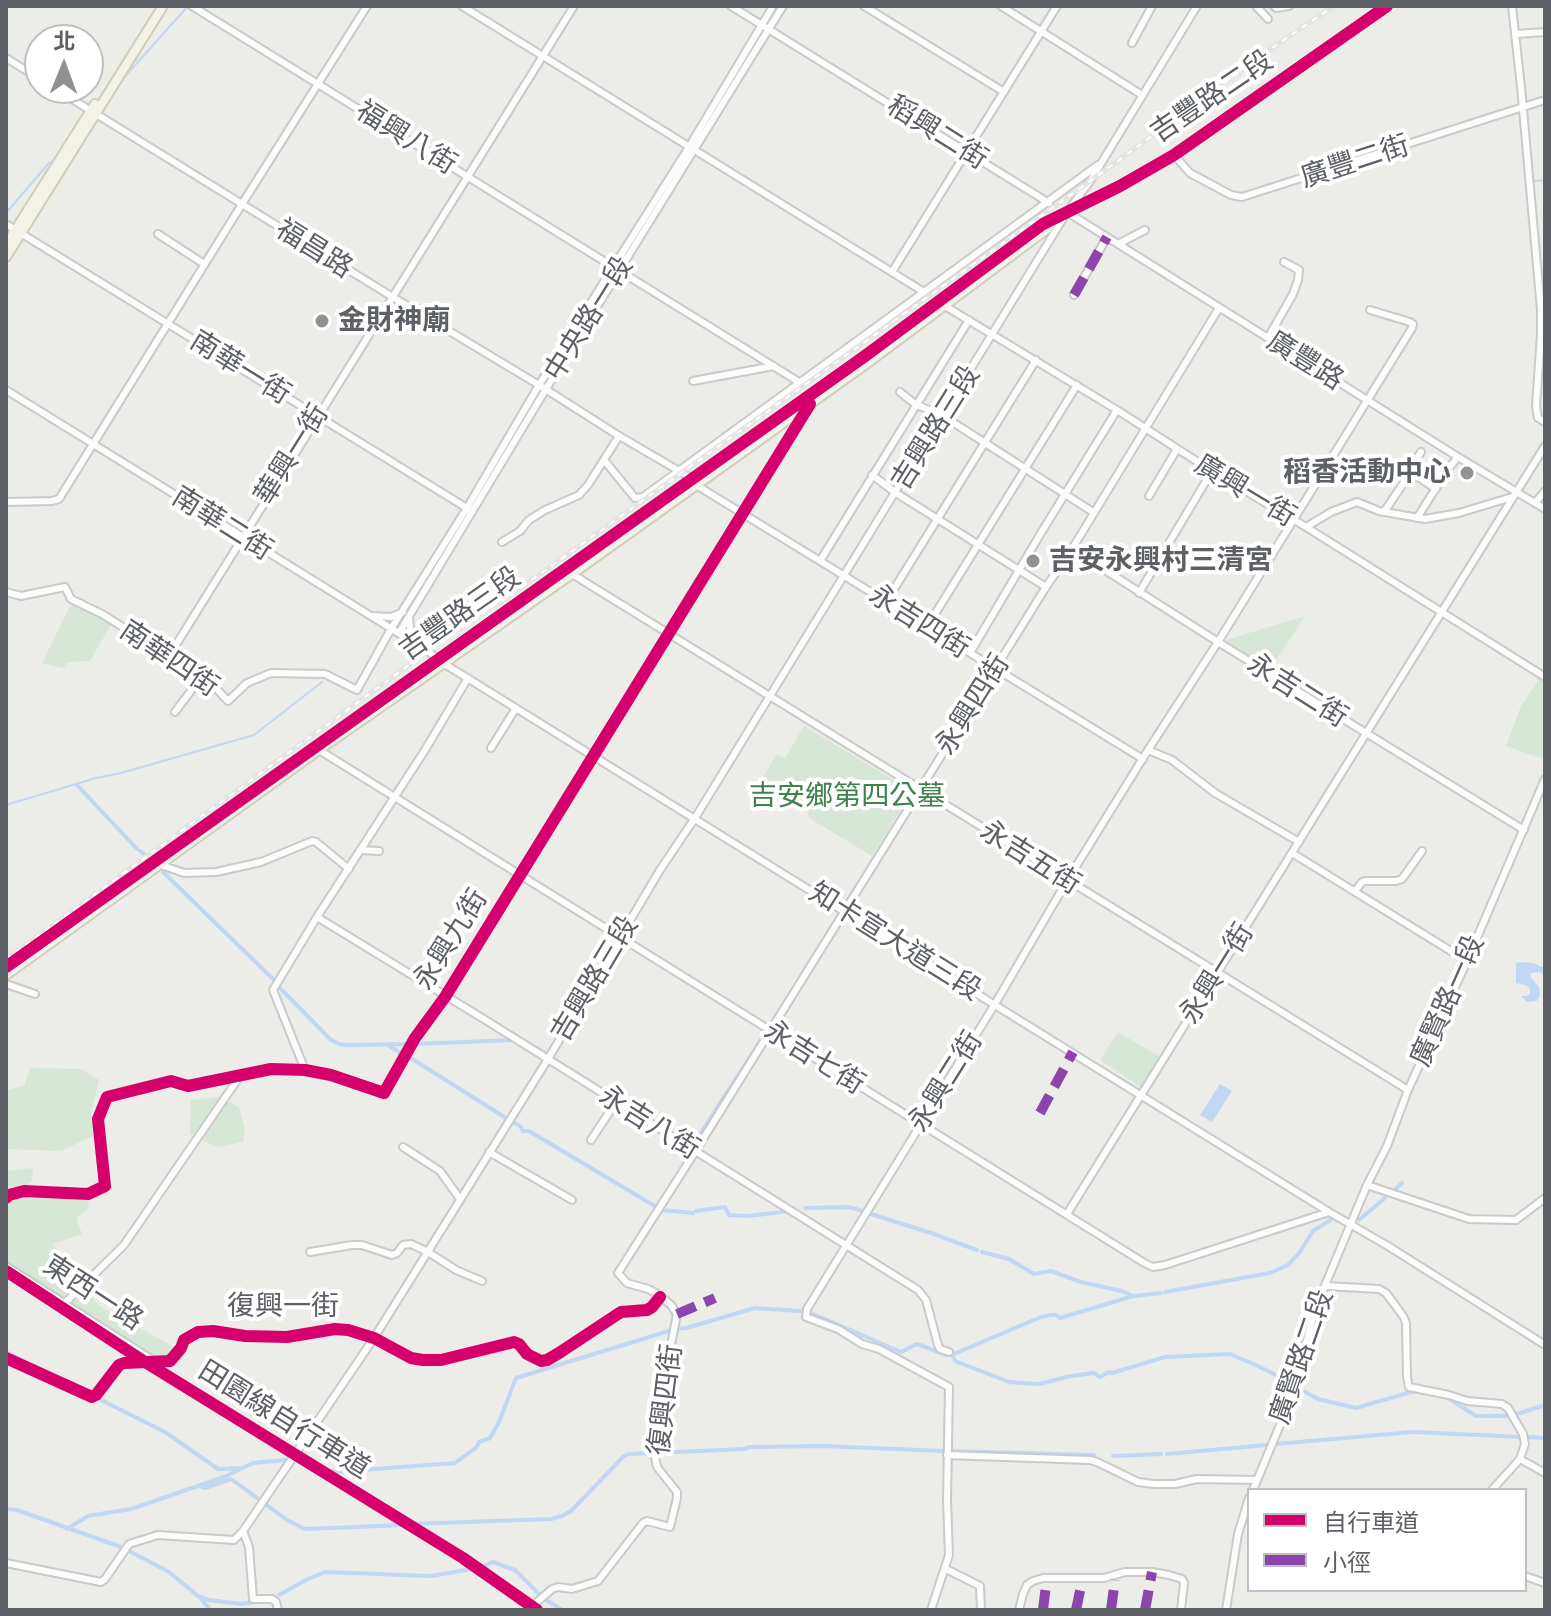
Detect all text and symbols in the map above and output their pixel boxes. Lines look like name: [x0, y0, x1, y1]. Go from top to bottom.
north arrow: [24, 24, 104, 104]
text: 北: [53, 28, 76, 55]
street label: 吉豐路二段: [1145, 44, 1279, 150]
street label: 稻興二街: [881, 89, 993, 177]
street label: 福興八街: [350, 94, 462, 182]
street label: 廣豐二街: [1297, 129, 1413, 195]
street label: 福昌路: [269, 212, 359, 286]
street label: 中央路一段: [538, 251, 640, 387]
place label: 金財神廟: [338, 304, 450, 338]
marker: 金財神廟: [313, 312, 331, 330]
street label: 南華一街: [184, 324, 296, 412]
street label: 廣豐路: [1260, 324, 1350, 398]
street label: 吉興路三段: [885, 360, 987, 496]
street label: 華興一街: [248, 399, 336, 511]
street label: 廣興一街: [1188, 448, 1302, 534]
place label: 稻香活動中心: [1283, 456, 1451, 490]
marker: 稻香活動中心: [1458, 464, 1476, 482]
street label: 南華二街: [166, 480, 278, 568]
place label: 吉安永興村三清宮: [1049, 544, 1273, 578]
marker: 吉安永興村三清宮: [1024, 552, 1042, 570]
street label: 吉豐路三段: [393, 560, 527, 668]
street label: 永吉四街: [863, 578, 975, 666]
street label: 南華四街: [113, 614, 225, 704]
street label: 永吉二街: [1241, 647, 1353, 735]
street label: 永興四街: [929, 649, 1017, 761]
park label: 吉安鄉第四公墓: [749, 780, 945, 814]
street label: 永吉五街: [974, 814, 1086, 902]
street label: 知卡宣大道三段: [803, 876, 987, 1008]
street label: 永興九街: [407, 884, 495, 996]
street label: 吉興路三段: [545, 910, 645, 1048]
street label: 永興一街: [1173, 918, 1261, 1030]
street label: 廣賢路一段: [1404, 930, 1492, 1072]
street label: 永吉七街: [758, 1014, 870, 1102]
street label: 永興二街: [902, 1026, 990, 1138]
street label: 永吉八街: [593, 1079, 705, 1167]
street label: 東西一路: [37, 1248, 149, 1338]
street label: 廣賢路二段: [1263, 1285, 1341, 1429]
street label: 復興一街: [227, 1290, 339, 1324]
street label: 復興四街: [643, 1342, 689, 1458]
street label: 田園線自行車道: [192, 1354, 376, 1486]
legend: [1247, 1488, 1527, 1592]
text: 自行車道: [1323, 1508, 1419, 1537]
text: 小徑: [1323, 1548, 1371, 1577]

